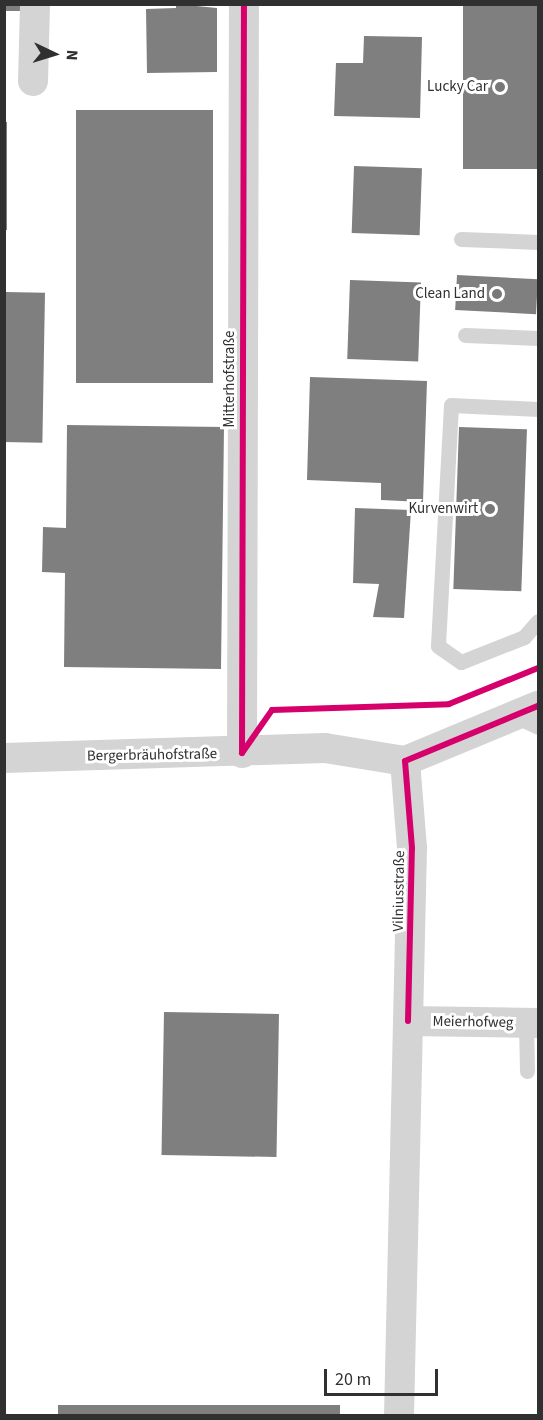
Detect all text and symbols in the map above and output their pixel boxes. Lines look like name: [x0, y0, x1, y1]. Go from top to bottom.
north arrow: [24, 24, 84, 84]
text: N: [61, 49, 83, 61]
place label: Lucky Car: [427, 78, 488, 96]
marker: Lucky Car: [493, 80, 507, 94]
place label: Clean Land: [415, 285, 485, 303]
marker: Clean Land: [490, 287, 504, 301]
street label: Mitterhofstraße: [221, 330, 239, 428]
place label: Kurvenwirt: [408, 500, 478, 518]
marker: Kurvenwirt: [483, 502, 497, 516]
street label: Bergerbräuhofstraße: [87, 745, 217, 765]
street label: Vilniusstraße: [389, 850, 409, 932]
street label: Meierhofweg: [432, 1012, 514, 1032]
scale bar: [327, 1357, 441, 1395]
text: 20 m: [335, 1367, 371, 1392]

